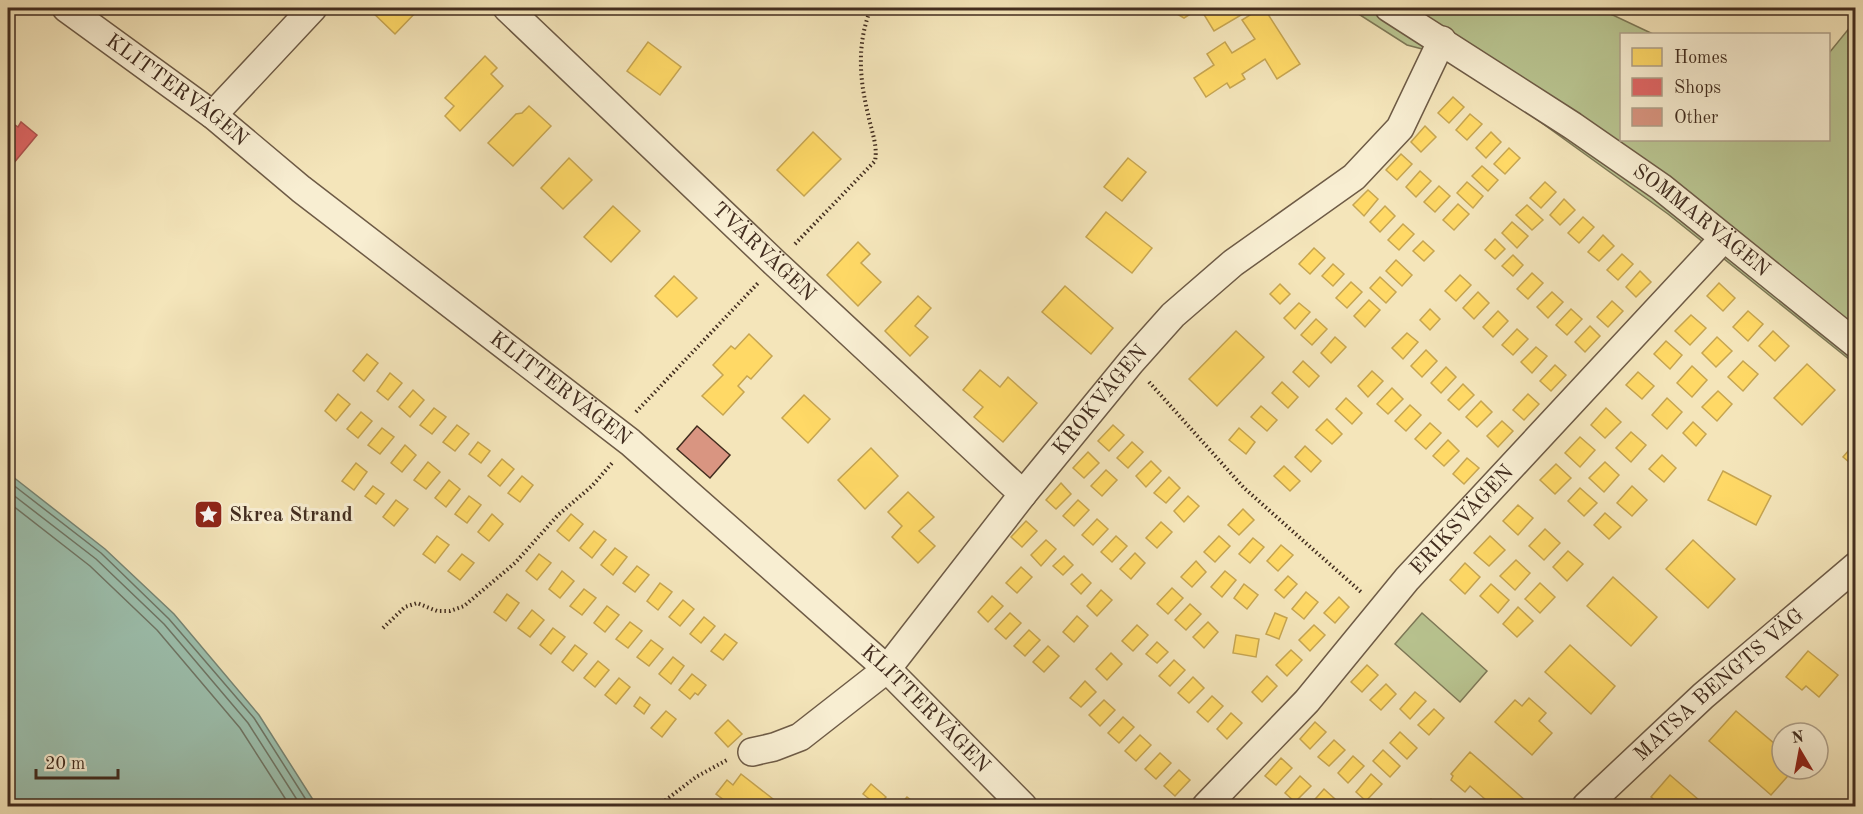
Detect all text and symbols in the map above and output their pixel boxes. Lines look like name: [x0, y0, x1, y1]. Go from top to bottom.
street label: KLITTERVÄGEN: [102, 30, 252, 150]
legend: [1620, 33, 1830, 141]
text: Homes: [1674, 49, 1728, 67]
text: Shops: [1674, 79, 1721, 97]
text: Other: [1674, 109, 1719, 127]
street label: SOMMARVÄGEN: [1629, 160, 1774, 281]
street label: TVÄRVÄGEN: [708, 198, 819, 305]
street label: KLITTERVÄGEN: [486, 328, 635, 449]
street label: KROKVÄGEN: [1049, 341, 1151, 459]
street label: ERIKSVÄGEN: [1406, 461, 1517, 579]
place icon: Skrea Strand: [192, 499, 224, 531]
place label: Skrea Strand: [229, 505, 353, 526]
street label: MATSA BENGTS VÄG: [1630, 602, 1810, 768]
street label: KLITTERVÄGEN: [857, 641, 994, 777]
north arrow: [1770, 721, 1830, 781]
scale bar: [36, 742, 118, 780]
text: 20 m: [45, 755, 85, 773]

